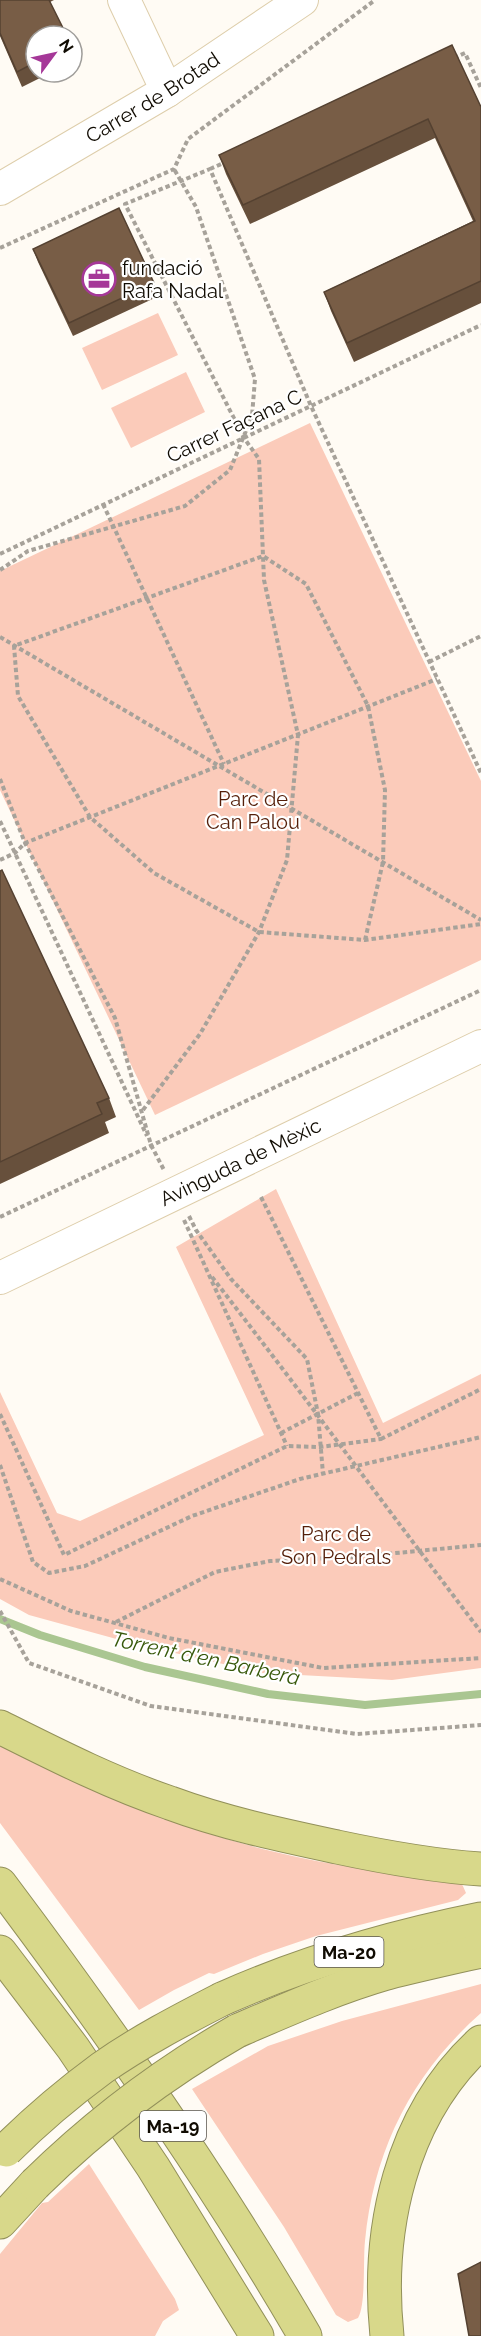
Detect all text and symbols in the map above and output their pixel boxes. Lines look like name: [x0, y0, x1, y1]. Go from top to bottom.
north arrow: [24, 24, 84, 84]
text: N: [55, 36, 77, 56]
street label: Carrer de Brotad: [81, 47, 224, 148]
place label: fundació Rafa Nadal: [122, 256, 224, 303]
office icon: fundació Rafa Nadal: [81, 261, 117, 297]
street label: Carrer Façana C: [163, 384, 306, 468]
park label: Parc de Can Palou: [206, 787, 300, 834]
street label: Avinguda de Mèxic: [156, 1113, 325, 1211]
park label: Parc de Son Pedrals: [281, 1522, 391, 1569]
water label: Torrent d'en Barberà: [110, 1626, 302, 1690]
road number: Ma-20: [314, 1937, 384, 1967]
road number: Ma-19: [140, 2111, 206, 2141]

